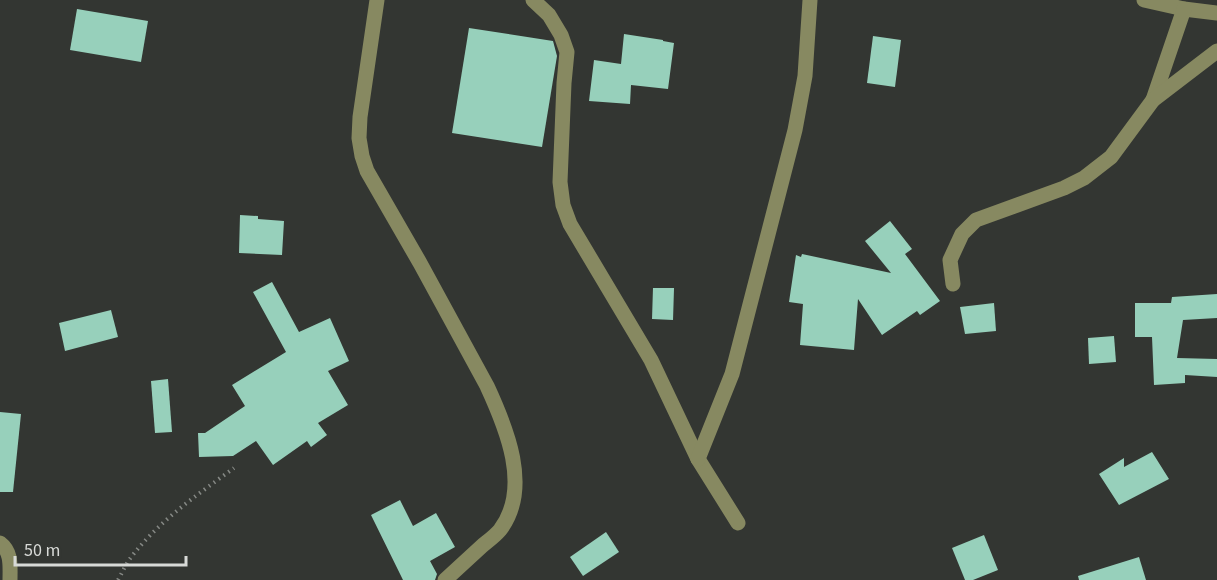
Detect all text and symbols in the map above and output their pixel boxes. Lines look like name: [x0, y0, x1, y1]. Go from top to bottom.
scale bar: [15, 529, 186, 567]
text: 50 m: [24, 538, 60, 563]

